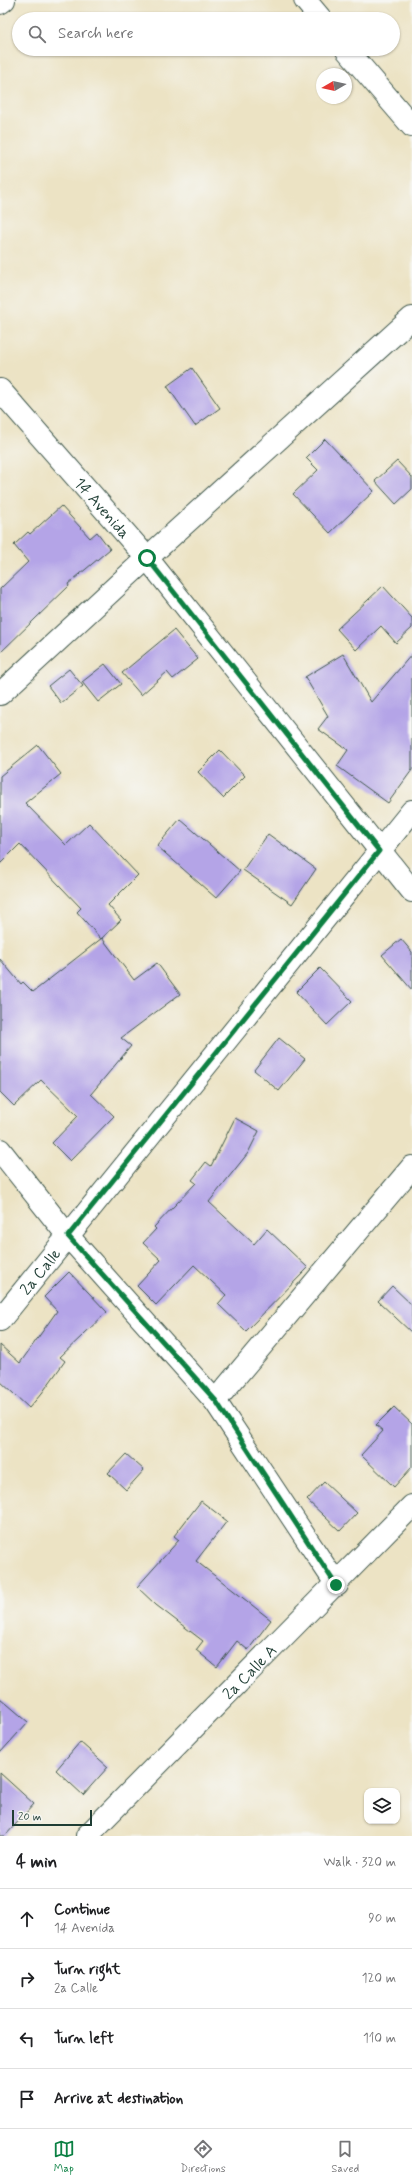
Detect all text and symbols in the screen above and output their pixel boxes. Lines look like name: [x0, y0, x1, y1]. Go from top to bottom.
search box: [12, 12, 400, 56]
icon: search: [26, 23, 48, 45]
text: Search here: [58, 24, 134, 44]
north arrow: [316, 68, 352, 104]
street label: 14 Avenida: [69, 473, 134, 544]
route start: [138, 549, 156, 567]
street label: 2a Calle: [16, 1244, 66, 1300]
route end: [327, 1576, 345, 1594]
street label: 2a Calle A: [218, 1640, 282, 1704]
map controls: [364, 1788, 400, 1824]
button: layers: [364, 1788, 400, 1824]
scale bar: [12, 1808, 92, 1827]
text: 20 m: [18, 1810, 41, 1824]
text: 4 min: [16, 1851, 57, 1873]
text: Walk · 320 m: [323, 1854, 396, 1871]
text: Continue: [54, 1900, 110, 1920]
icon: ahead: [16, 1908, 38, 1930]
text: 90 m: [368, 1910, 396, 1927]
text: 14 Avenida: [54, 1920, 115, 1937]
text: Turn right: [54, 1960, 121, 1980]
icon: right: [16, 1968, 38, 1990]
text: 120 m: [362, 1970, 396, 1987]
text: 2a Calle: [54, 1980, 98, 1997]
icon: left: [16, 2028, 38, 2050]
text: Turn left: [54, 2029, 114, 2049]
text: 110 m: [363, 2030, 396, 2047]
icon: arrive: [16, 2088, 38, 2110]
text: Arrive at destination: [54, 2089, 183, 2109]
tab: Map: [53, 2138, 75, 2176]
tab: Directions: [180, 2138, 226, 2176]
tab: Saved: [331, 2138, 359, 2176]

